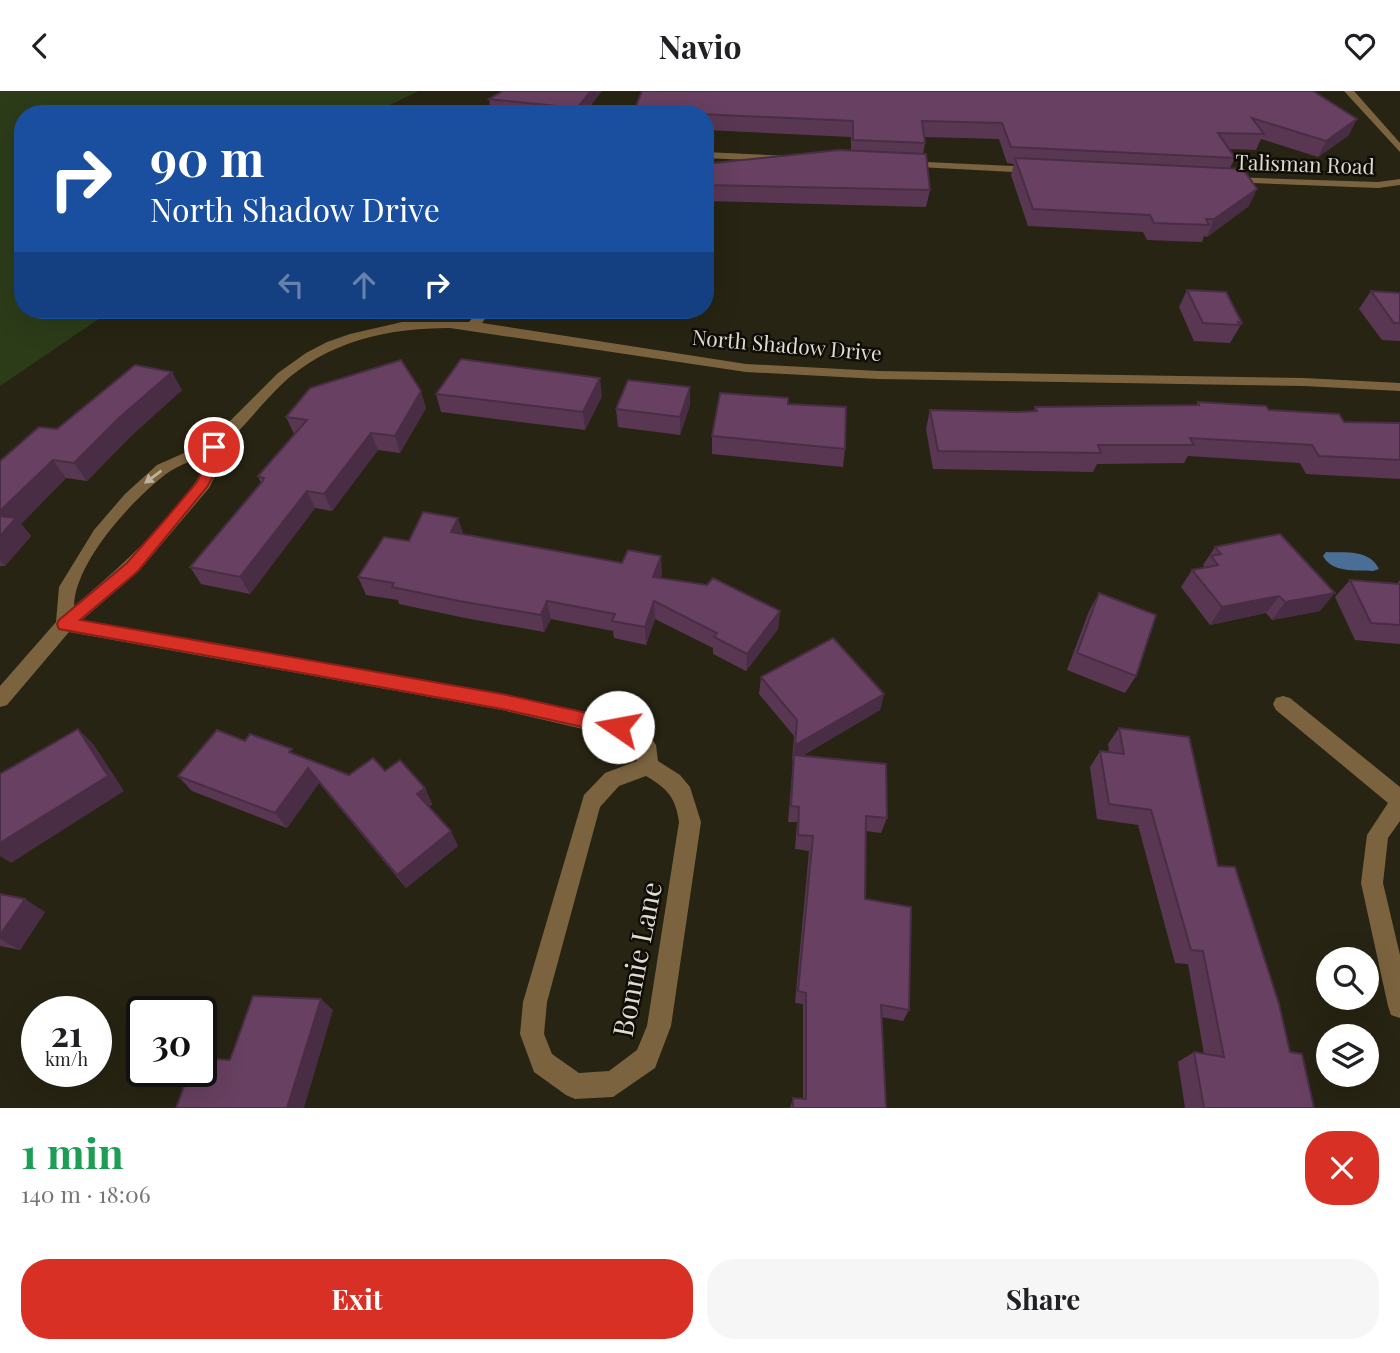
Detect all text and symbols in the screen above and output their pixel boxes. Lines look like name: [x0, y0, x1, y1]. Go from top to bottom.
text: Navio: [658, 24, 742, 67]
icon: back: [21, 27, 59, 65]
icon: heart: [1341, 27, 1379, 65]
text: 90 m: [150, 124, 264, 189]
icon: right: [35, 133, 126, 224]
street label: Talisman Road: [1235, 147, 1375, 179]
text: North Shadow Drive: [150, 187, 440, 230]
icon: left: [272, 266, 310, 304]
icon: ahead: [345, 266, 383, 304]
icon: right: [418, 266, 456, 304]
street label: North Shadow Drive: [691, 322, 883, 366]
pin: [184, 417, 244, 477]
icon: arrive: [195, 428, 233, 466]
one-way arrow: [144, 469, 162, 483]
position arrow: [581, 690, 655, 764]
street label: Bonnie Lane: [603, 878, 669, 1040]
map controls: [1316, 947, 1379, 1087]
button: search: [1316, 947, 1379, 1010]
speed limit sign: 30: [126, 996, 217, 1087]
text: 21: [51, 1009, 82, 1056]
button: layers: [1316, 1024, 1379, 1087]
text: km/h: [45, 1047, 88, 1071]
text: 1 min: [21, 1124, 124, 1180]
button: close: [1305, 1131, 1379, 1205]
text: 140 m · 18:06: [21, 1178, 151, 1209]
button: Exit: [21, 1259, 693, 1339]
button: Share: [707, 1259, 1379, 1339]

